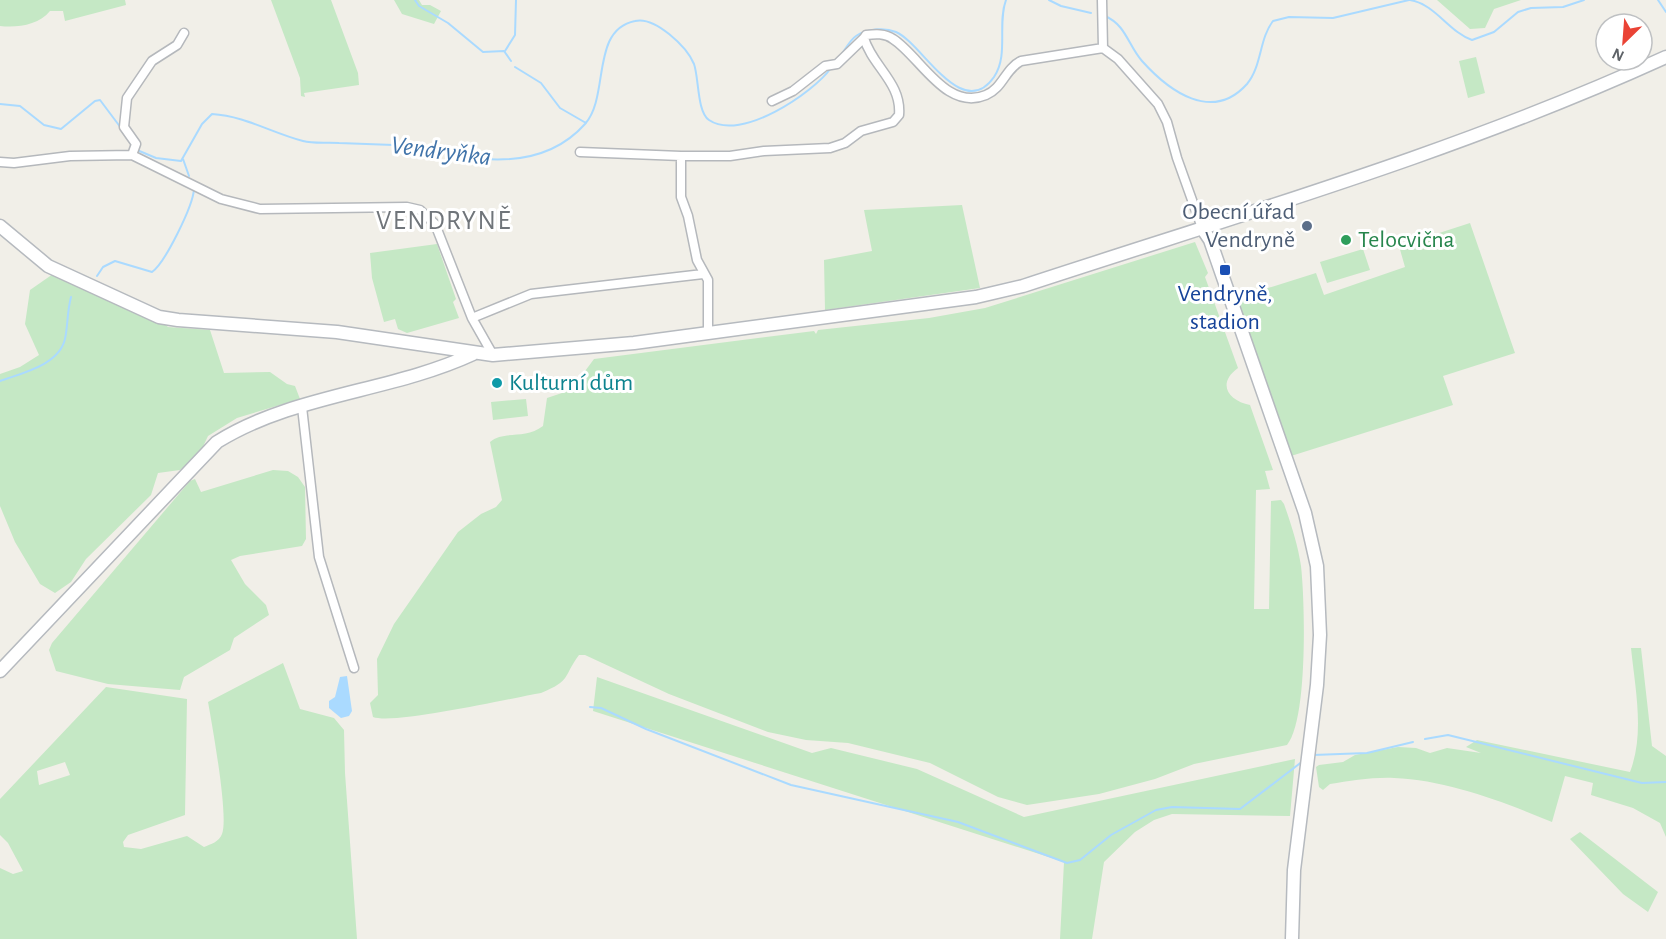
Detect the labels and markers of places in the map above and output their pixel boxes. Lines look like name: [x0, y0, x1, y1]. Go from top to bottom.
place label: Obecní úřad Vendryně: [1182, 200, 1295, 252]
marker: Obecní úřad Vendryně: [1300, 219, 1314, 233]
place label: Telocvična: [1358, 228, 1455, 252]
marker: Telocvična: [1339, 233, 1353, 247]
marker: Vendryně, stadion: [1218, 263, 1232, 277]
place label: Vendryně, stadion: [1178, 282, 1272, 334]
place label: Kulturní dům: [509, 371, 633, 395]
marker: Kulturní dům: [490, 376, 504, 390]

